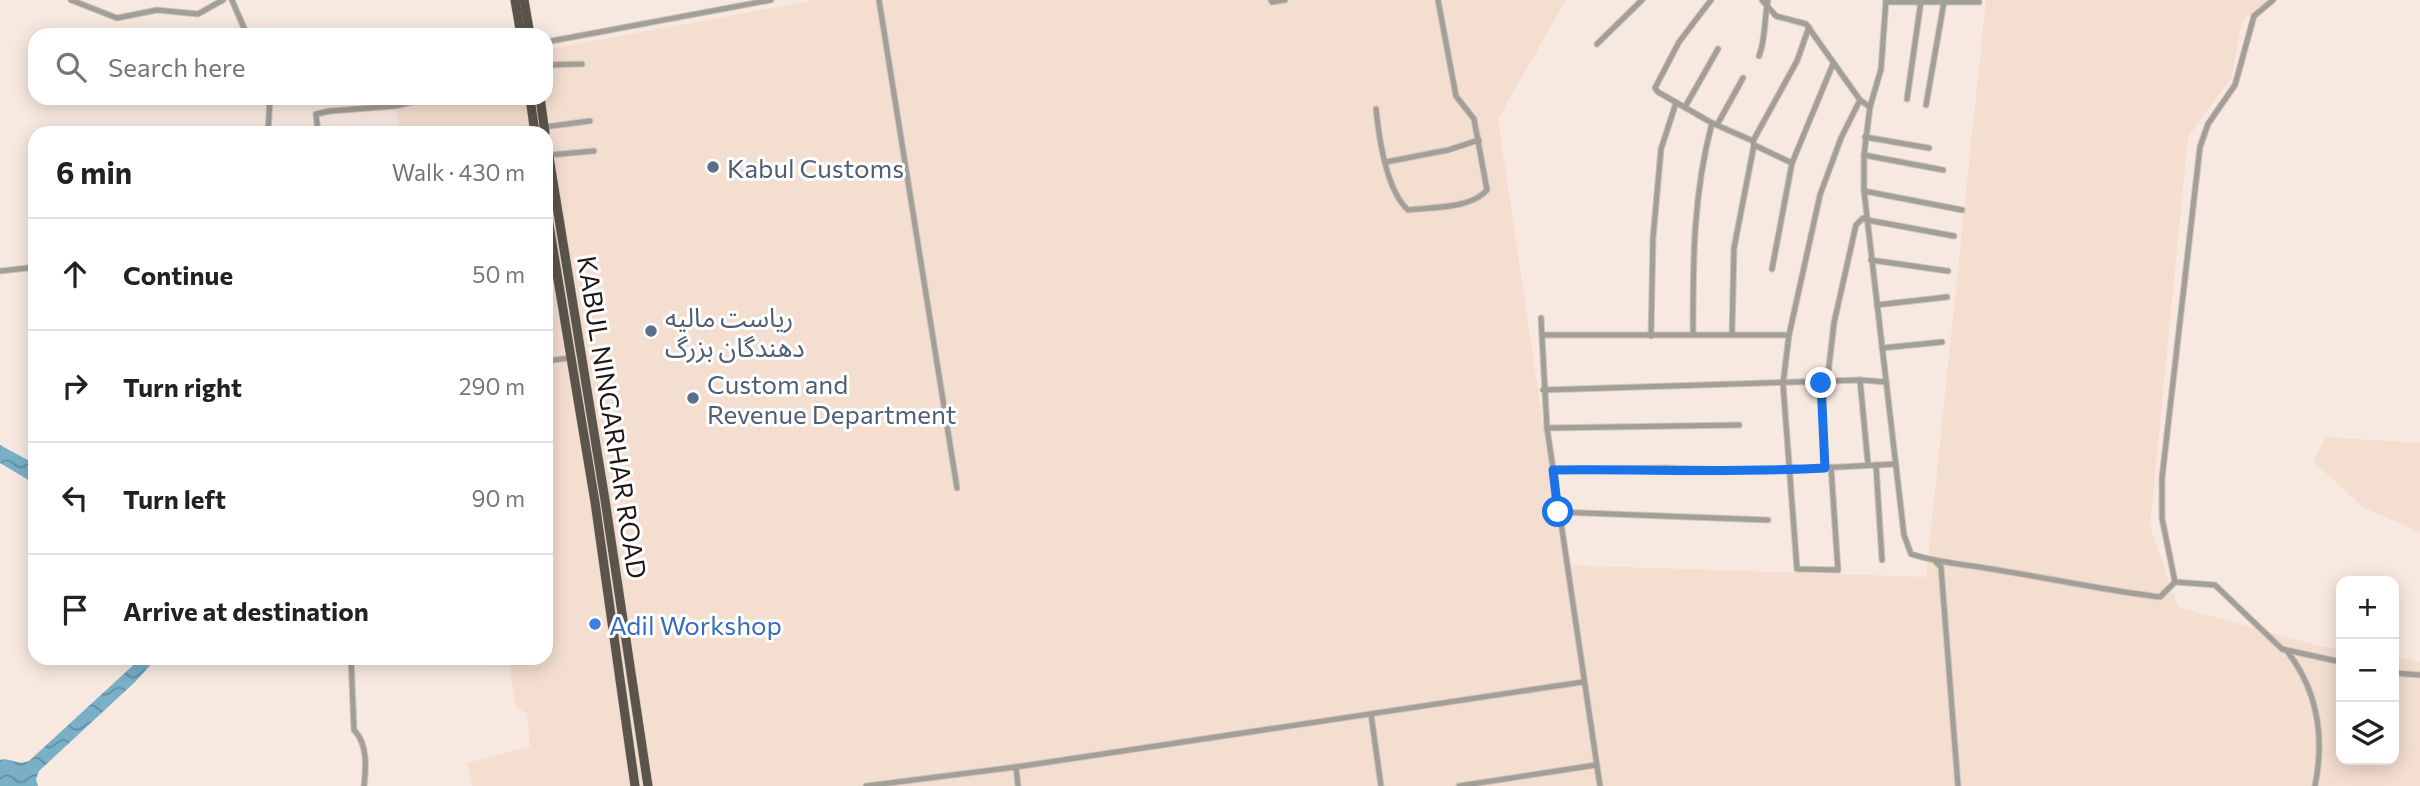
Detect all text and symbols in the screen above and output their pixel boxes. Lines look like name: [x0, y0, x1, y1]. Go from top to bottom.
search box: [28, 28, 553, 105]
icon: search: [52, 48, 90, 86]
text: Search here: [108, 51, 246, 82]
place label: Kabul Customs: [727, 152, 904, 183]
text: 6 min: [56, 153, 132, 190]
text: Walk · 430 m: [392, 158, 525, 186]
marker: Kabul Customs: [705, 159, 721, 175]
street label: KABUL NINGARHAR ROAD: [572, 253, 654, 581]
icon: ahead: [56, 255, 94, 293]
text: Continue: [123, 259, 233, 290]
text: 50 m: [472, 260, 525, 288]
place label: ریاست مالیه دهندگان بزرگ: [665, 301, 805, 363]
marker: ریاست مالیه دهندگان بزرگ: [643, 323, 659, 339]
icon: right: [56, 367, 94, 405]
route end: [1805, 367, 1836, 398]
place label: Custom and Revenue Department: [707, 368, 957, 429]
text: Turn right: [123, 371, 242, 402]
text: 290 m: [459, 372, 525, 400]
marker: Custom and Revenue Department: [685, 390, 701, 406]
icon: left: [56, 479, 94, 517]
text: Turn left: [123, 483, 226, 514]
text: 90 m: [472, 484, 525, 512]
route start: [1542, 496, 1573, 527]
map controls: [2336, 576, 2399, 765]
button: +: [2336, 576, 2399, 639]
icon: arrive: [56, 591, 94, 629]
text: Arrive at destination: [123, 595, 369, 626]
place label: Adil Workshop: [609, 609, 782, 640]
marker: Adil Workshop: [587, 616, 603, 632]
button: −: [2336, 639, 2399, 702]
button: layers: [2336, 702, 2399, 765]

